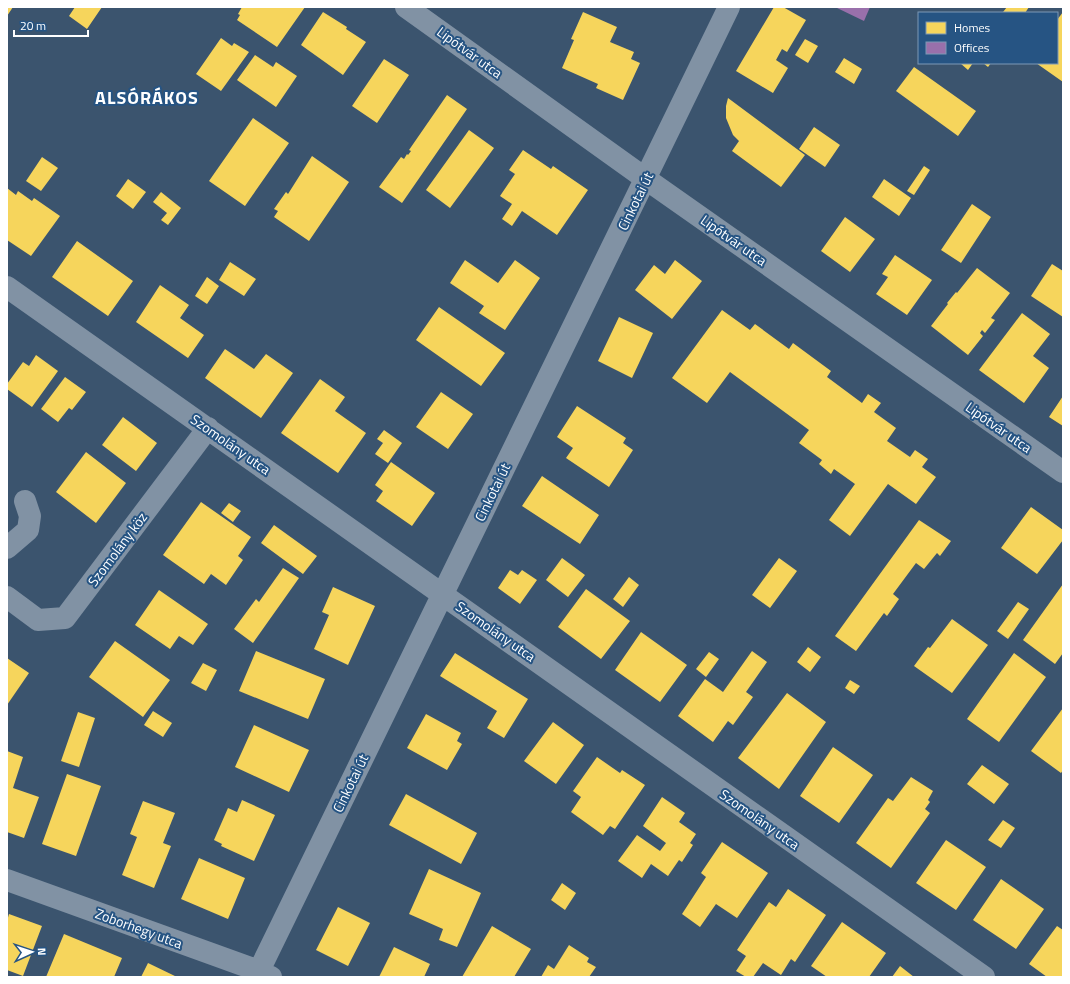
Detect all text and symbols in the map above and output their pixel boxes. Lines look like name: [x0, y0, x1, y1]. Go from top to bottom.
scale bar: [14, 12, 88, 38]
legend: [918, 12, 1058, 64]
text: 20 m: [20, 16, 46, 35]
text: Homes: [954, 18, 990, 37]
street label: Lipótvár utca: [433, 21, 507, 83]
text: Offices: [954, 38, 990, 57]
district label: ALSÓRÁKOS: [95, 84, 199, 111]
street label: Cinkotai út: [612, 168, 658, 234]
street label: Lipótvár utca: [697, 209, 771, 271]
street label: Lipótvár utca: [962, 396, 1036, 458]
street label: Szomolány utca: [187, 409, 275, 479]
street label: Cinkotai út: [469, 459, 515, 525]
street label: Szomolány köz: [82, 507, 152, 591]
street label: Szomolány utca: [452, 596, 540, 666]
street label: Cinkotai út: [327, 750, 373, 816]
street label: Szomolány utca: [716, 784, 804, 854]
street label: Zoborhegy utca: [92, 902, 186, 954]
north arrow: [12, 932, 52, 972]
text: N: [34, 947, 50, 956]

